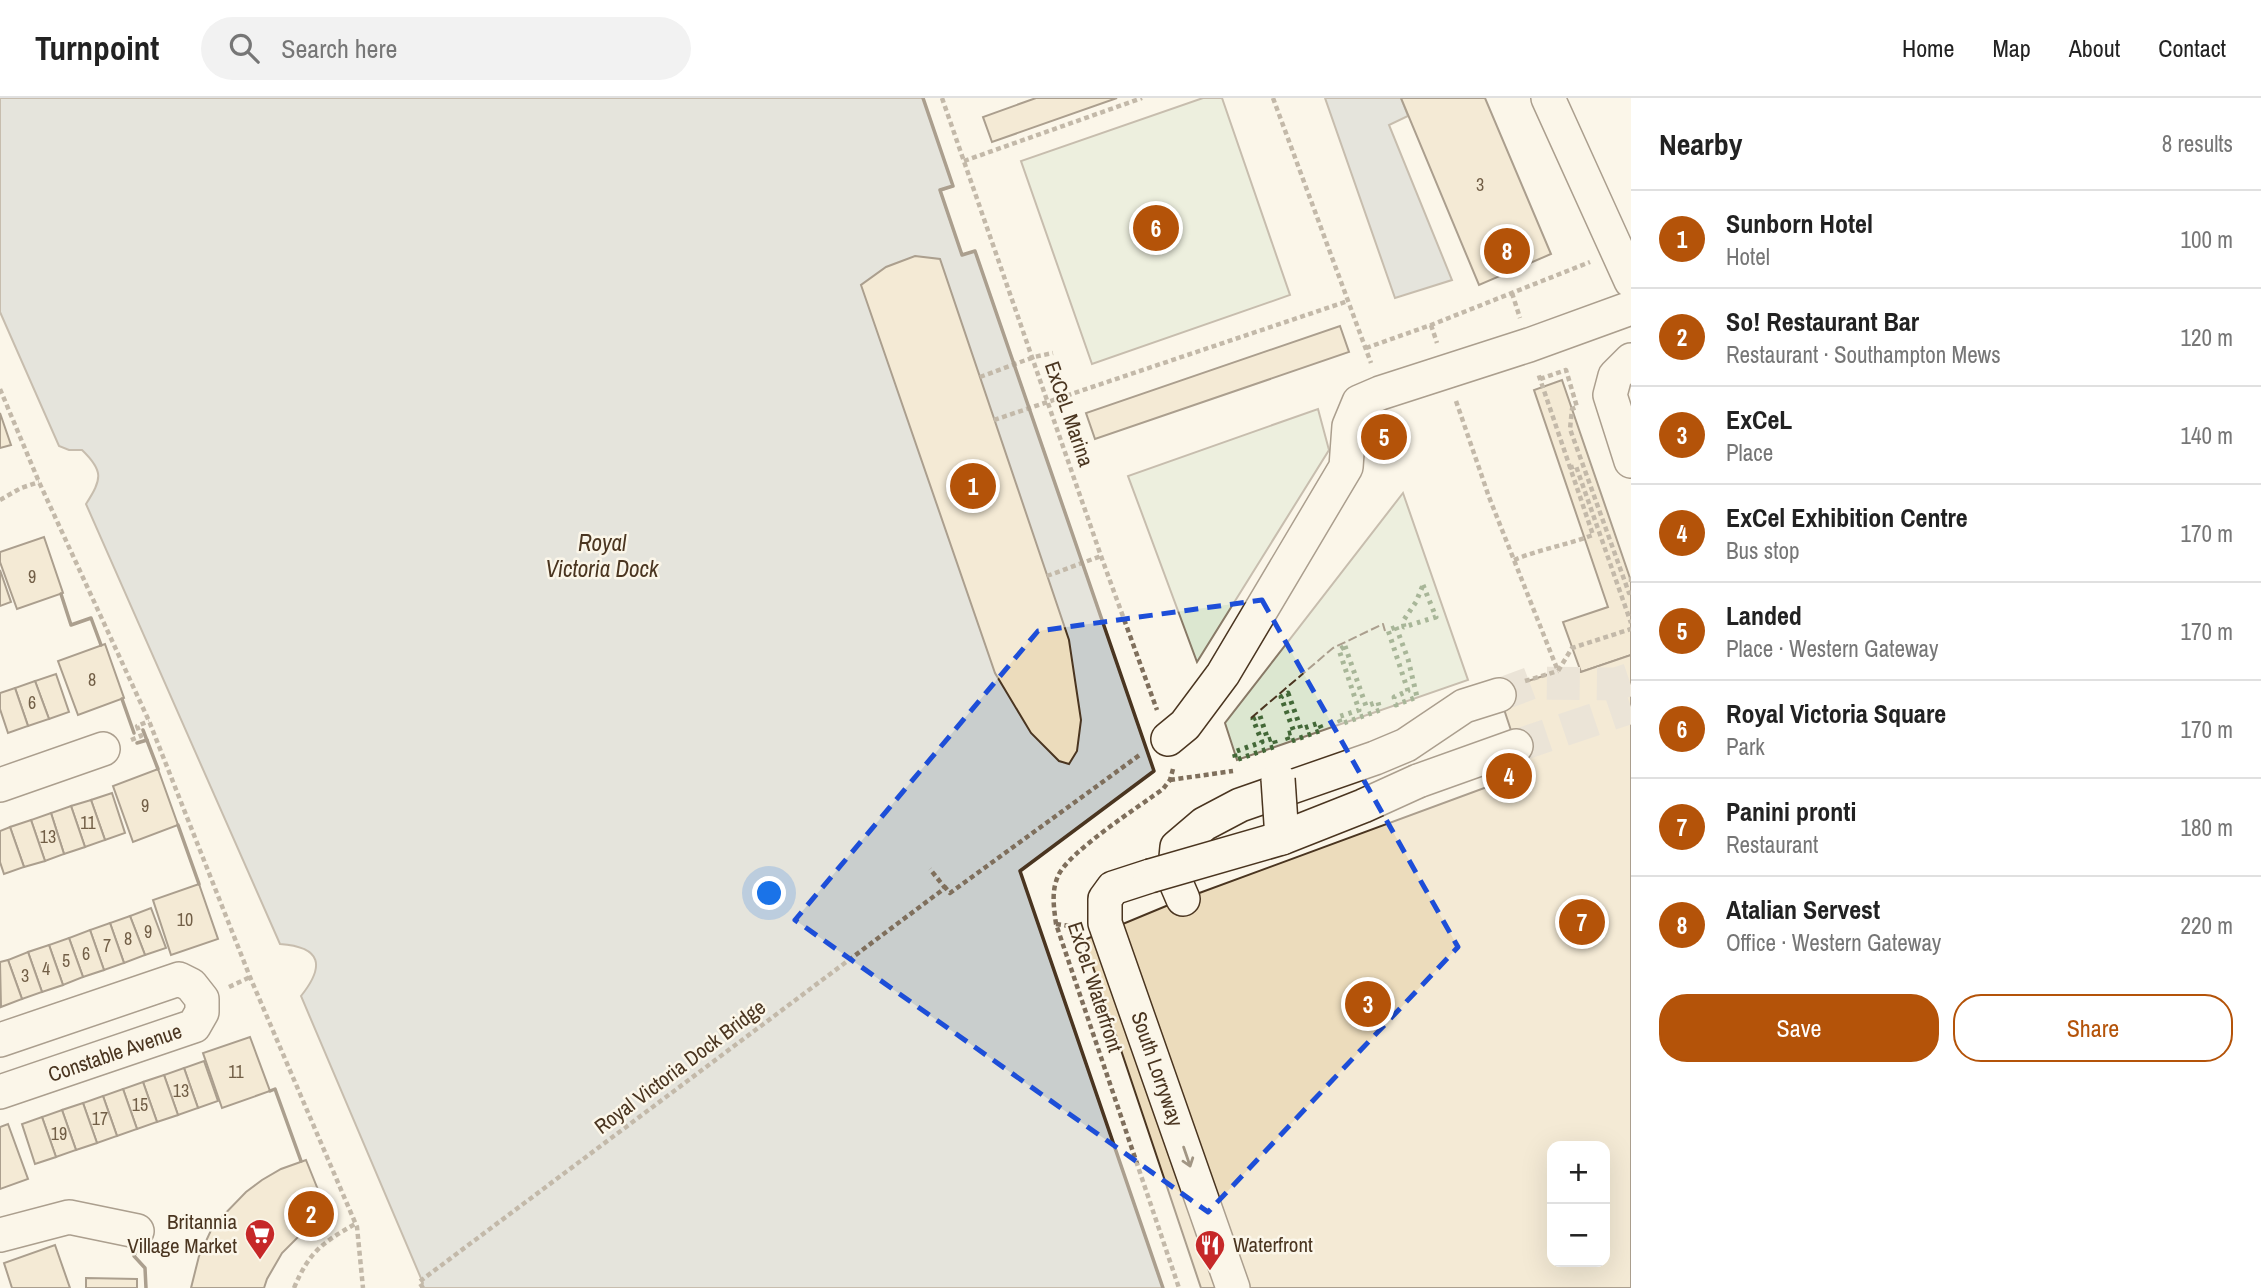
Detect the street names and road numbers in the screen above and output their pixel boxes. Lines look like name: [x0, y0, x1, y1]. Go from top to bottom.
street label: ExCeL Marina: [1038, 357, 1101, 471]
street label: ExCeL Waterfront: [1061, 918, 1130, 1056]
street label: Royal Victoria Dock Bridge: [588, 993, 771, 1141]
street label: South Lorryway: [1124, 1008, 1191, 1130]
street label: Constable Avenue: [44, 1016, 186, 1089]

